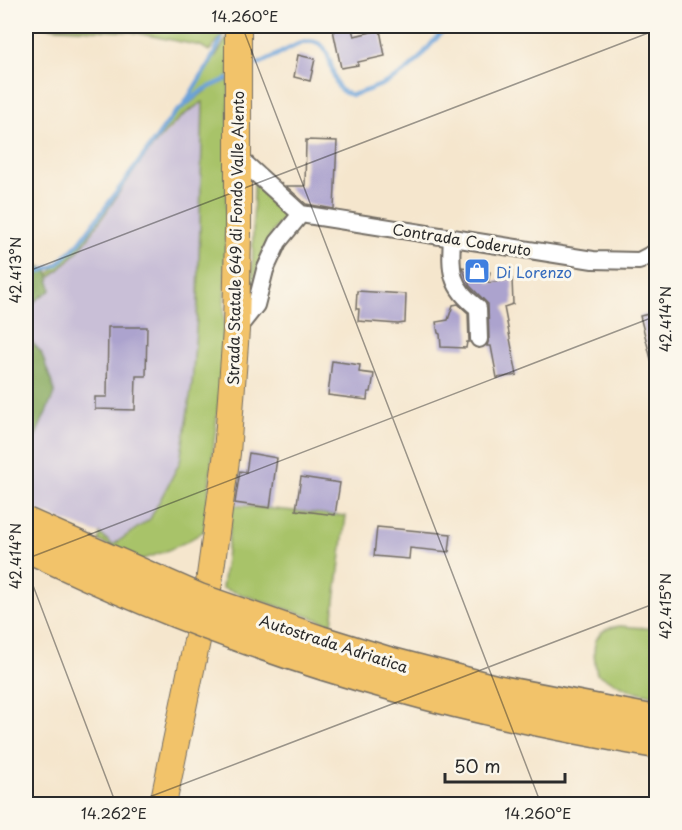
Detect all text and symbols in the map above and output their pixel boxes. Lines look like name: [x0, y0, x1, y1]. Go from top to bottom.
text: 14.260°E: [212, 4, 278, 27]
street label: Strada Statale 649 di Fondo Valle Alento: [221, 91, 249, 385]
street label: Contrada Coderuto: [391, 217, 533, 261]
text: 42.413°N: [3, 237, 26, 304]
shop icon: Di Lorenzo: [462, 256, 492, 286]
place label: Di Lorenzo: [496, 260, 572, 283]
text: 42.414°N: [653, 286, 676, 352]
text: 42.414°N: [3, 523, 26, 589]
text: 42.415°N: [653, 573, 676, 639]
street label: Autostrada Adriatica: [257, 608, 412, 678]
scale bar: [445, 746, 565, 784]
text: 50 m: [454, 752, 501, 779]
text: 14.262°E: [81, 801, 147, 824]
text: 14.260°E: [505, 801, 571, 824]

